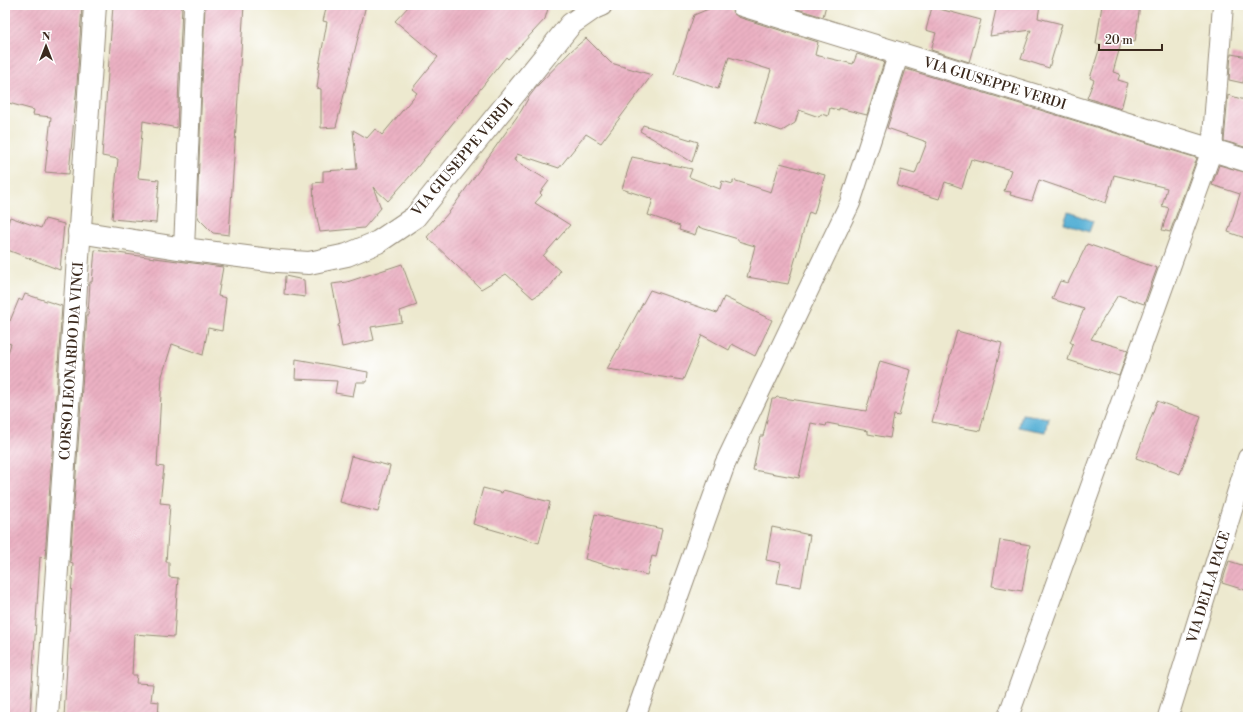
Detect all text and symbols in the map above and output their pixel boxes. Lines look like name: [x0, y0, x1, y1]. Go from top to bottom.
north arrow: [26, 26, 66, 66]
scale bar: [1099, 26, 1162, 52]
text: N: [42, 30, 51, 44]
text: 20 m: [1105, 33, 1133, 48]
street label: VIA GIUSEPPE VERDI: [920, 53, 1069, 114]
street label: VIA GIUSEPPE VERDI: [407, 94, 518, 221]
street label: CORSO LEONARDO DA VINCI: [56, 260, 88, 461]
street label: VIA DELLA PACE: [1183, 529, 1235, 647]

